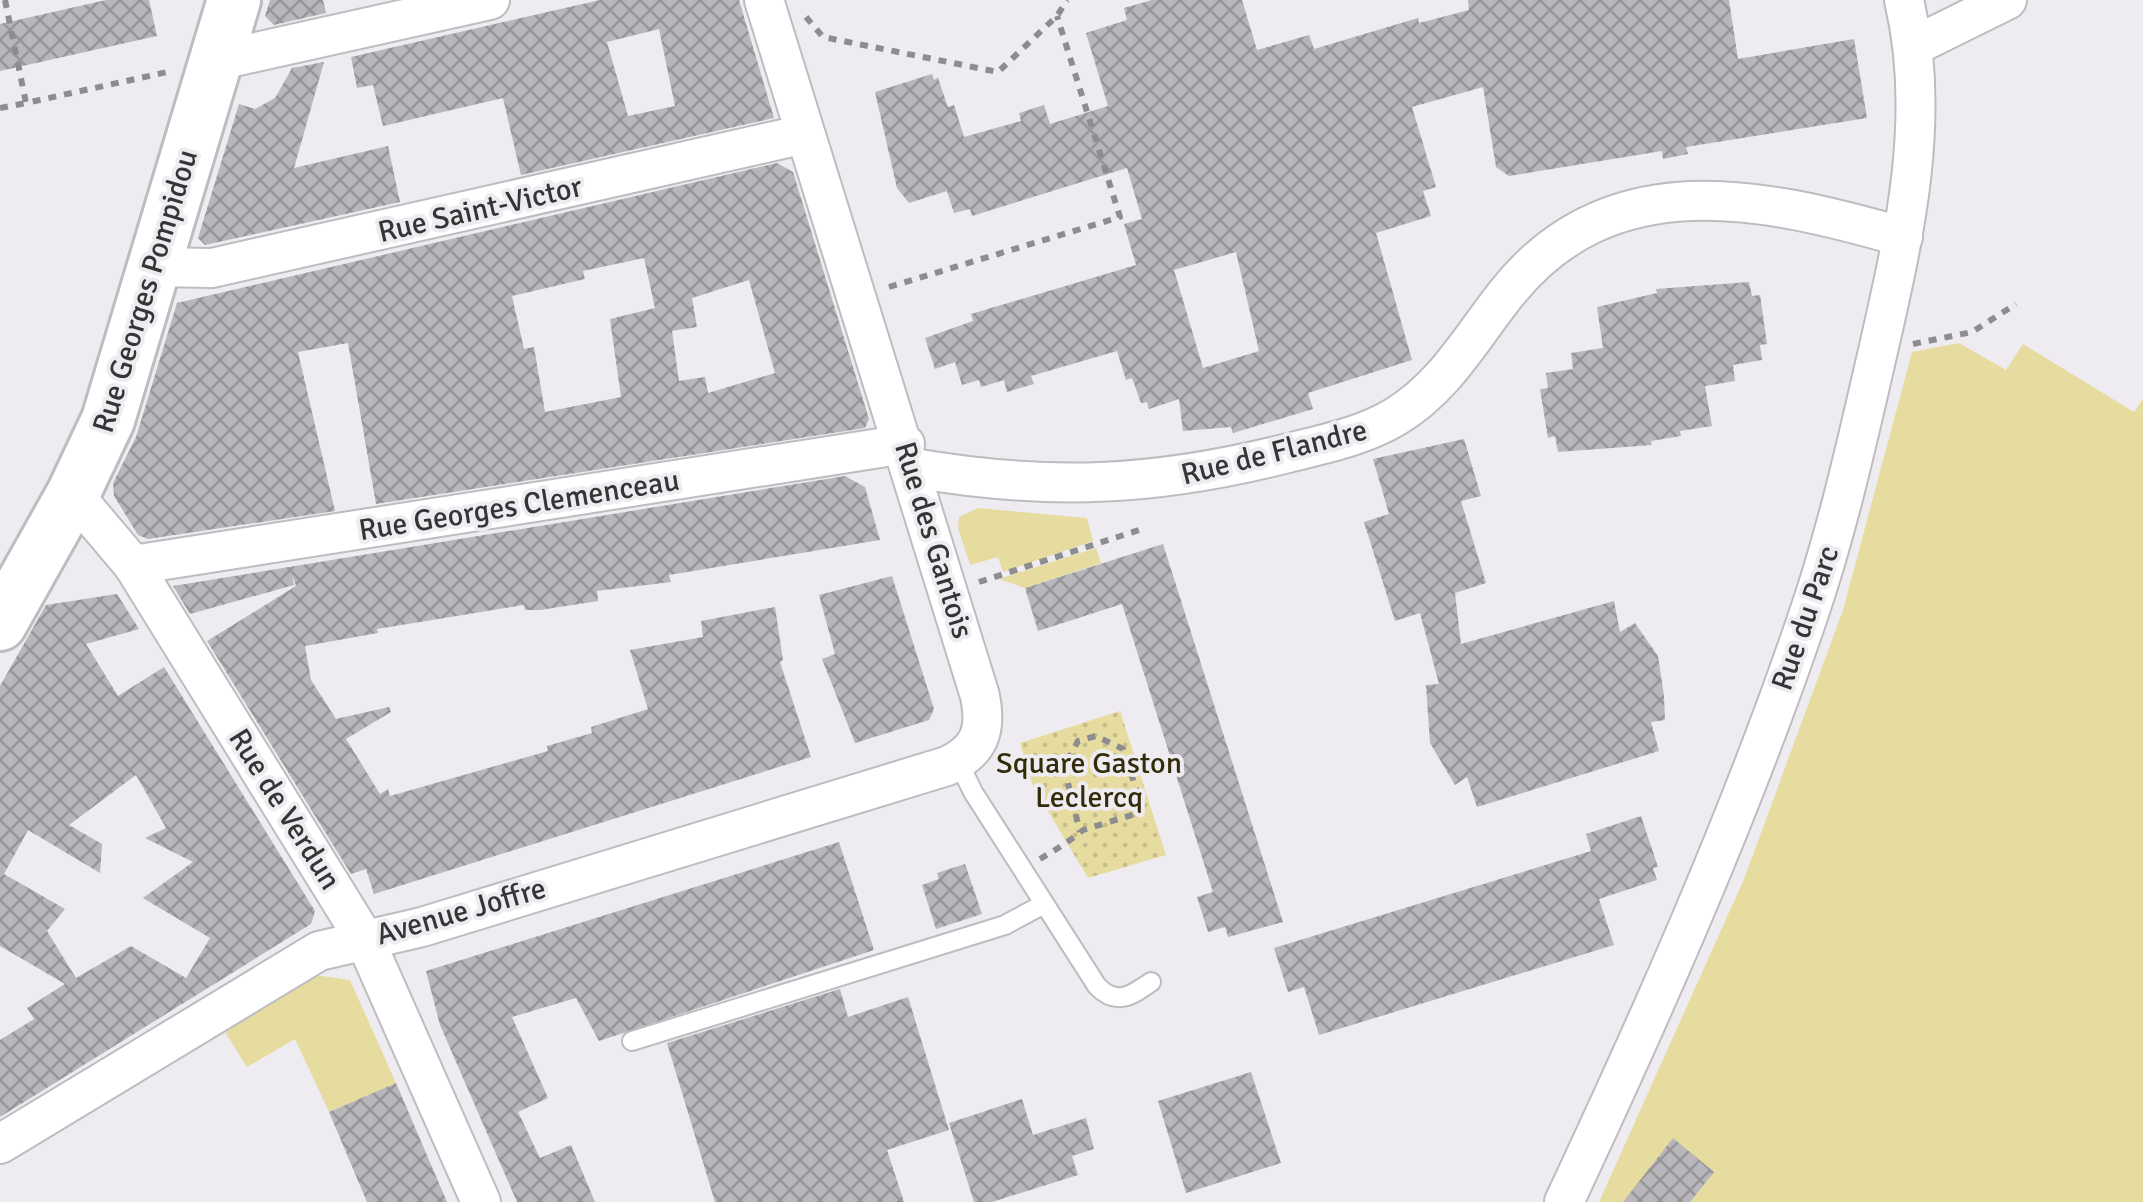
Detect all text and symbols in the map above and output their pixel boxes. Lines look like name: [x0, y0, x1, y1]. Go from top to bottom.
street label: Rue Georges Pompidou: [85, 145, 206, 437]
street label: Rue Saint-Victor: [375, 168, 586, 251]
street label: Rue de Flandre: [1177, 412, 1371, 493]
street label: Rue des Gantois: [886, 437, 981, 643]
street label: Rue Georges Clemenceau: [356, 462, 682, 549]
street label: Rue du Parc: [1763, 541, 1847, 695]
street label: Rue de Verdun: [220, 722, 349, 897]
park label: Square Gaston Leclercq: [996, 745, 1182, 816]
street label: Avenue Joffre: [372, 870, 550, 953]

